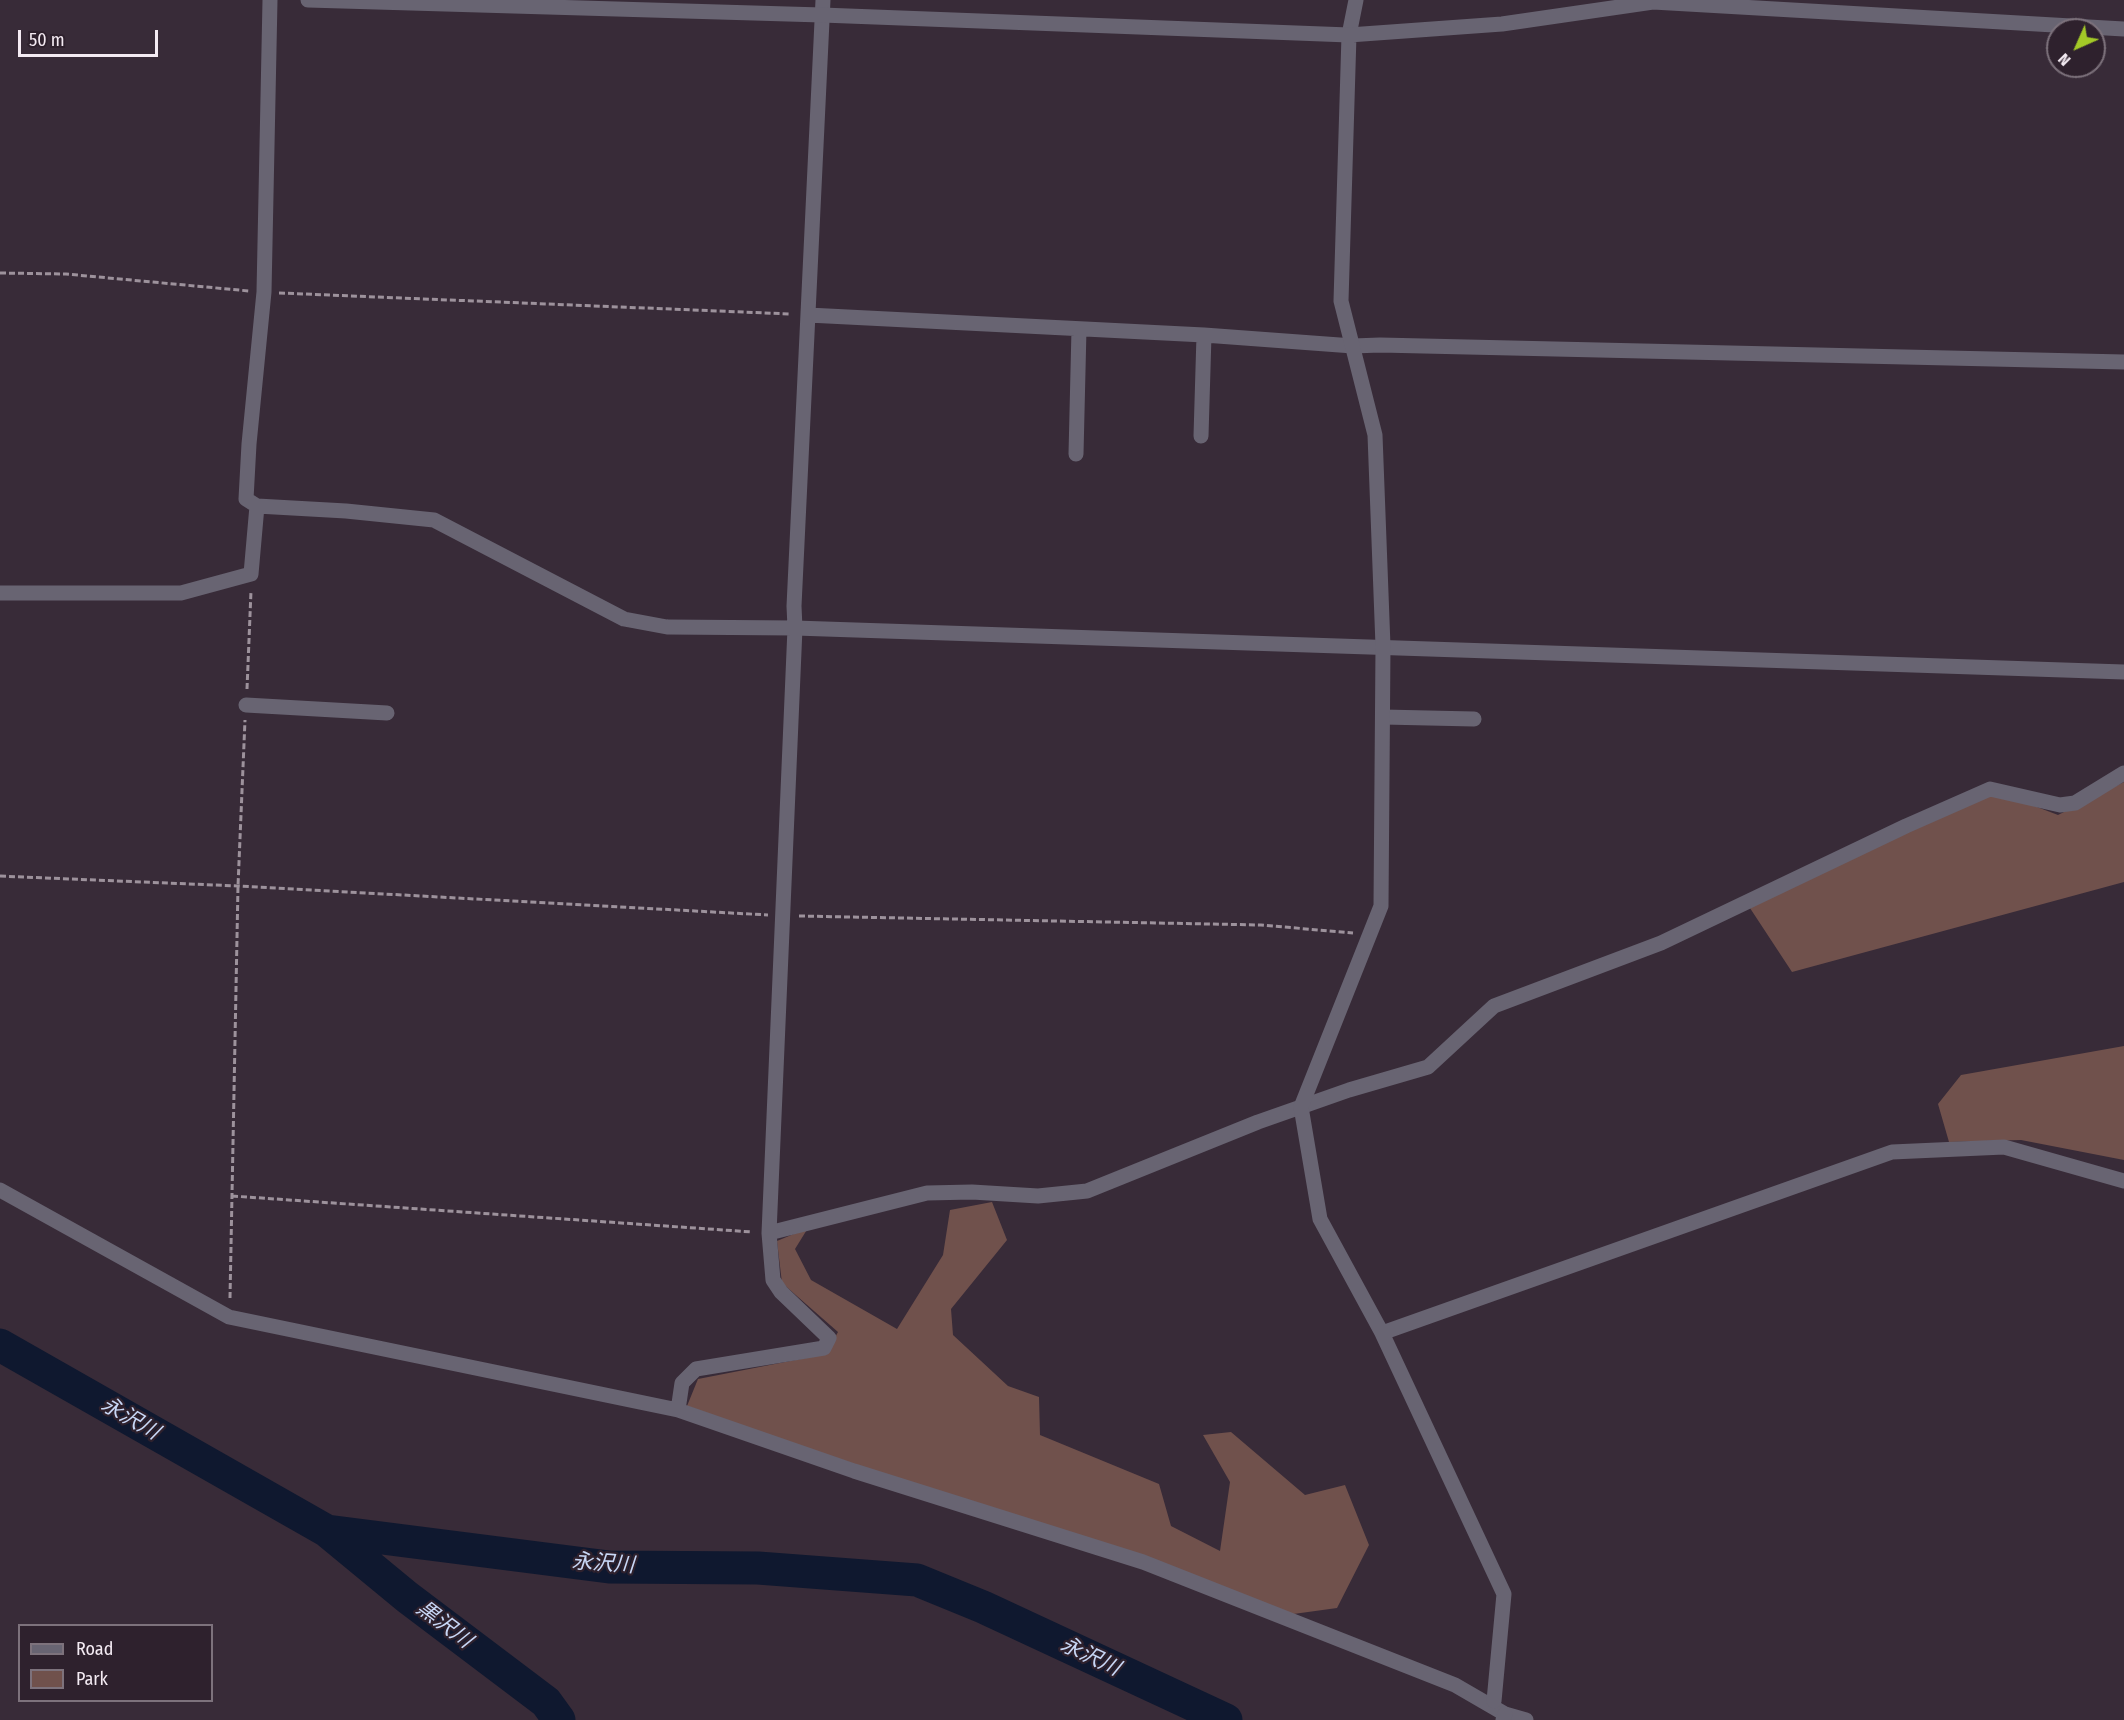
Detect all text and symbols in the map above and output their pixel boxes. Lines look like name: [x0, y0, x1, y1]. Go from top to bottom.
scale bar: [21, 18, 160, 56]
north arrow: [2046, 18, 2106, 78]
text: 50 m: [29, 29, 65, 51]
text: N: [2054, 50, 2074, 70]
water label: 永沢川: [96, 1392, 164, 1446]
water label: 永沢川: [571, 1549, 635, 1579]
water label: 黒沢川: [411, 1596, 477, 1654]
legend: [18, 1624, 213, 1702]
water label: 永沢川: [1056, 1632, 1124, 1682]
text: Road: [76, 1638, 113, 1660]
text: Park: [76, 1668, 108, 1690]

